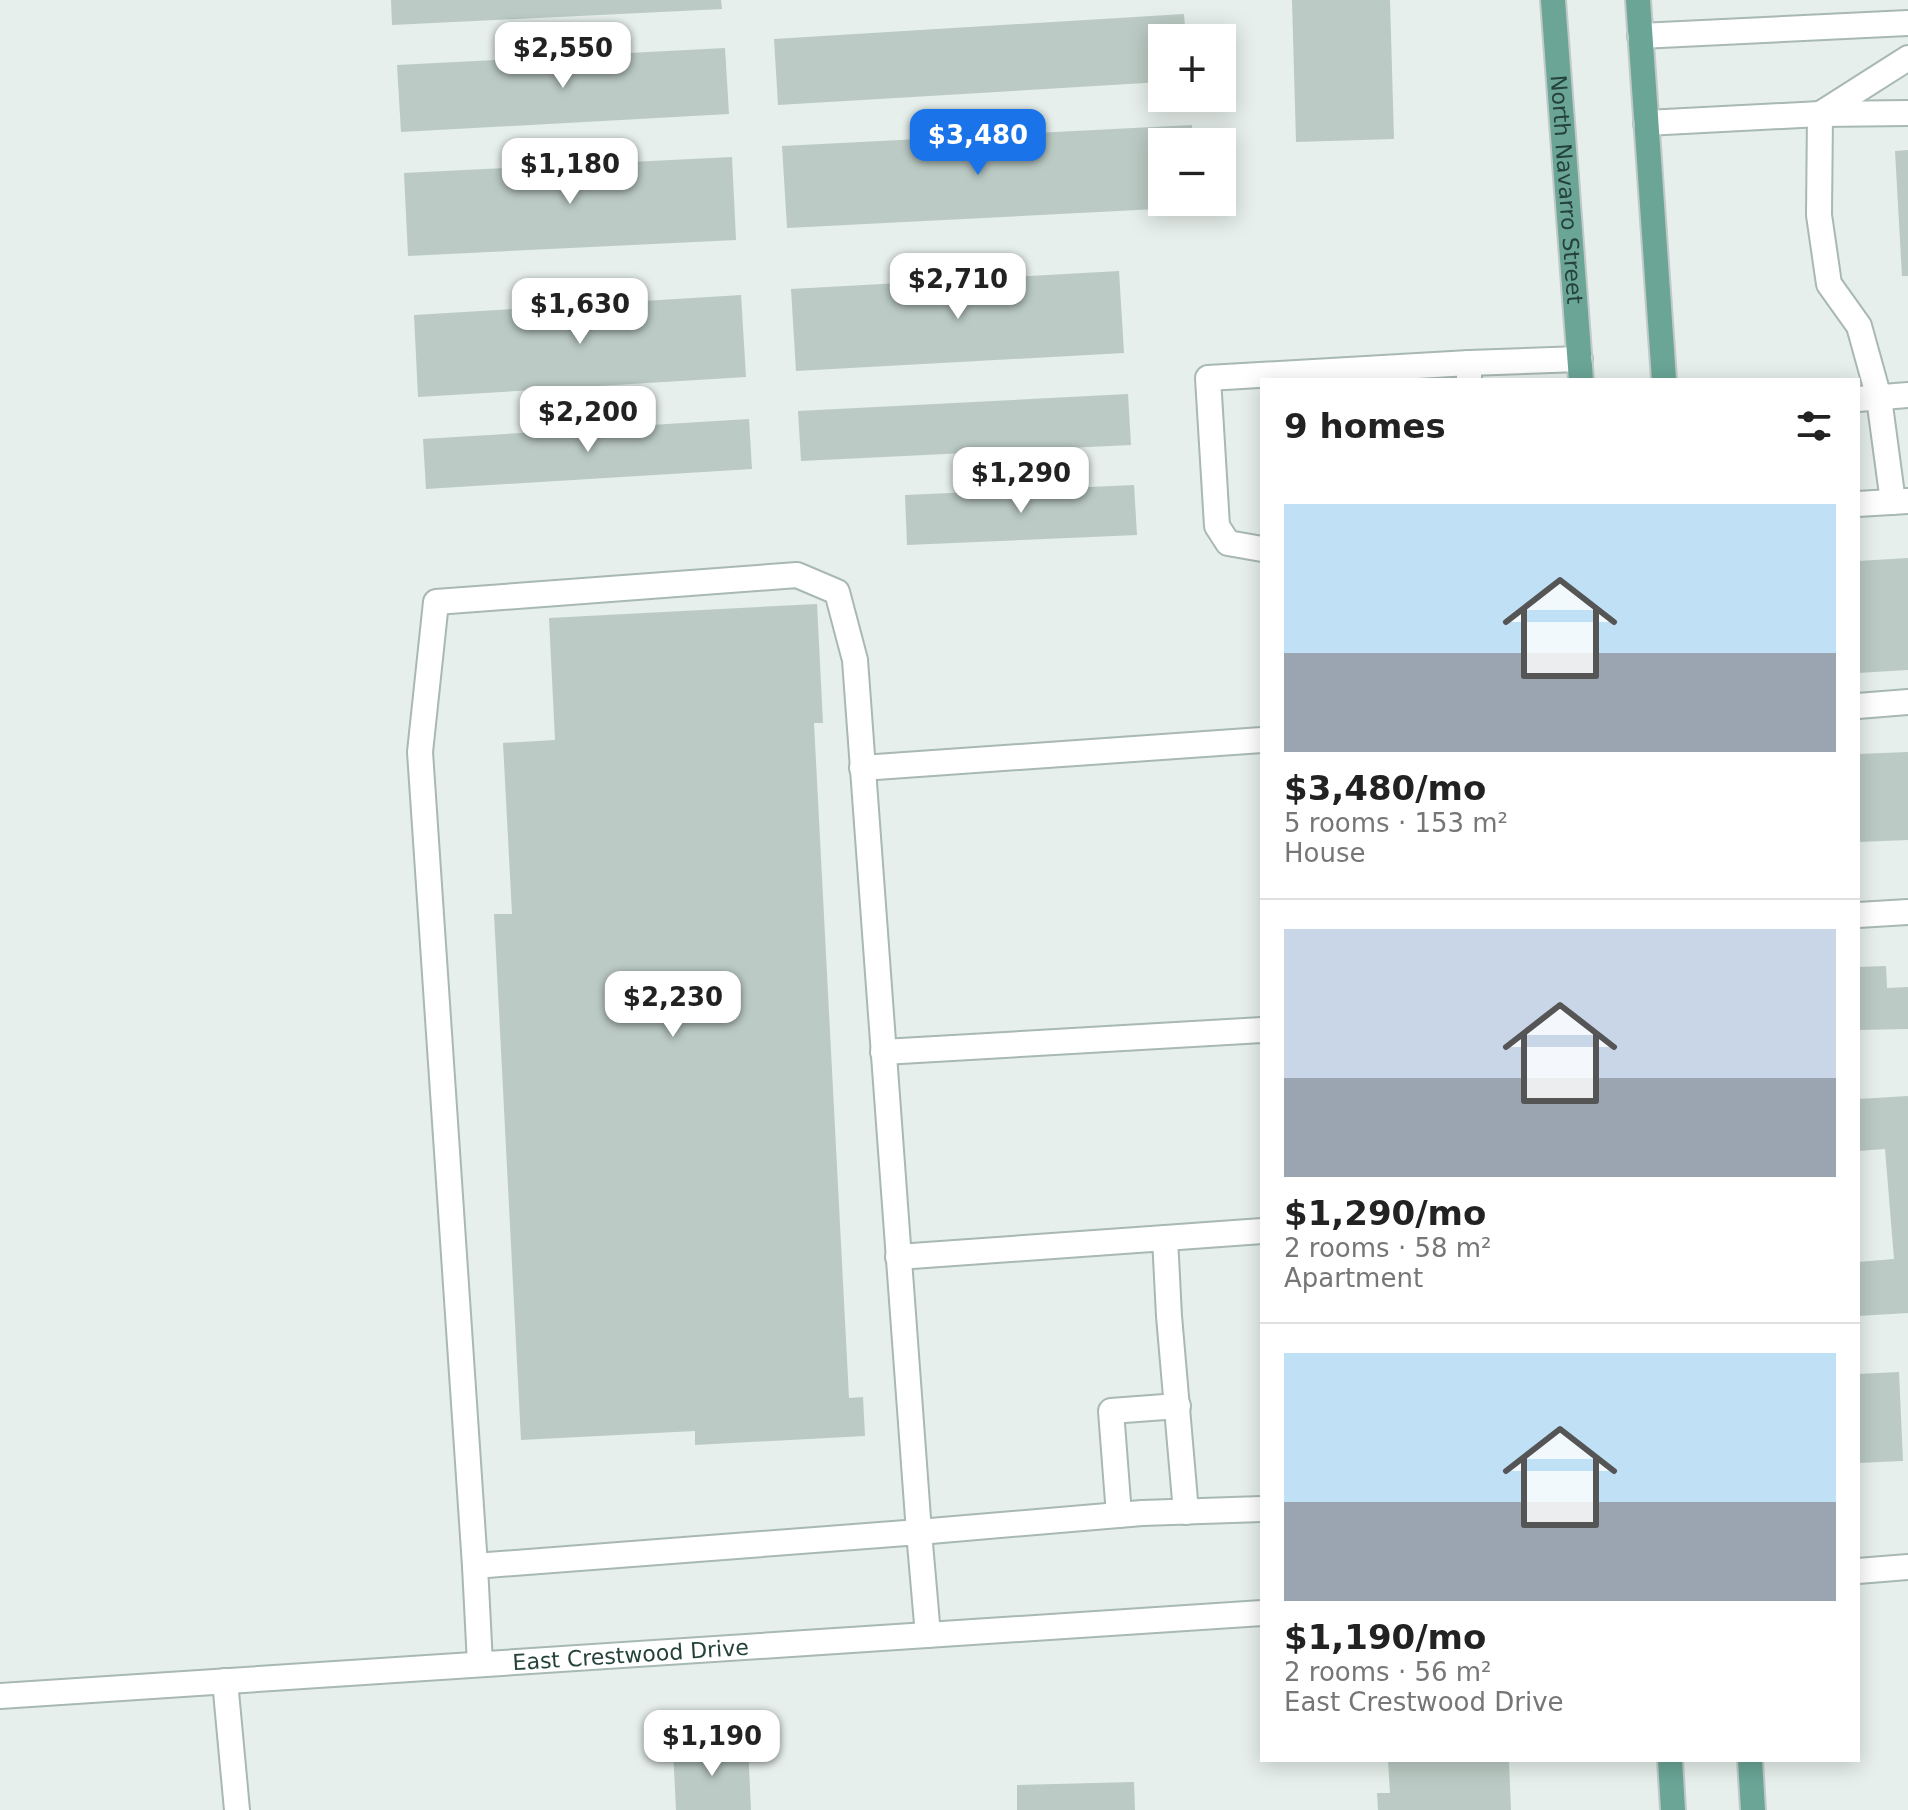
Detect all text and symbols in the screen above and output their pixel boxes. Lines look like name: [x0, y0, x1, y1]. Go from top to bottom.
pin: $2,550: [498, 22, 628, 90]
map controls: [1148, 24, 1236, 216]
button: +: [1148, 24, 1236, 112]
text: $2,550: [513, 33, 613, 63]
street label: North Navarro Street: [1546, 74, 1588, 305]
pin: $3,480: [913, 109, 1043, 177]
text: $3,480: [928, 120, 1028, 150]
button: −: [1148, 128, 1236, 216]
pin: $1,180: [505, 138, 635, 206]
text: $1,180: [520, 149, 620, 179]
pin: $2,710: [893, 253, 1023, 321]
text: $2,710: [908, 264, 1008, 294]
pin: $1,630: [515, 278, 645, 346]
text: $1,630: [530, 289, 630, 319]
pin: $2,200: [523, 386, 653, 454]
text: $2,200: [538, 397, 638, 427]
icon: filters: [1792, 404, 1836, 448]
text: 9 homes: [1284, 406, 1446, 446]
pin: $1,290: [956, 447, 1086, 515]
text: $1,290: [971, 458, 1071, 488]
icon: home: [1488, 556, 1632, 700]
text: $3,480/mo: [1284, 768, 1486, 808]
text: 5 rooms · 153 m²: [1284, 808, 1508, 838]
text: House: [1284, 838, 1365, 868]
pin: $2,230: [608, 971, 738, 1039]
icon: home: [1488, 981, 1632, 1125]
text: $2,230: [623, 982, 723, 1012]
text: $1,290/mo: [1284, 1193, 1486, 1233]
text: 2 rooms · 58 m²: [1284, 1233, 1492, 1263]
text: Apartment: [1284, 1263, 1423, 1293]
icon: home: [1488, 1405, 1632, 1549]
text: $1,190/mo: [1284, 1617, 1486, 1657]
street label: East Crestwood Drive: [512, 1634, 750, 1675]
text: 2 rooms · 56 m²: [1284, 1657, 1492, 1687]
text: East Crestwood Drive: [1284, 1687, 1564, 1717]
pin: $1,190: [647, 1710, 777, 1778]
text: $1,190: [662, 1721, 762, 1751]

